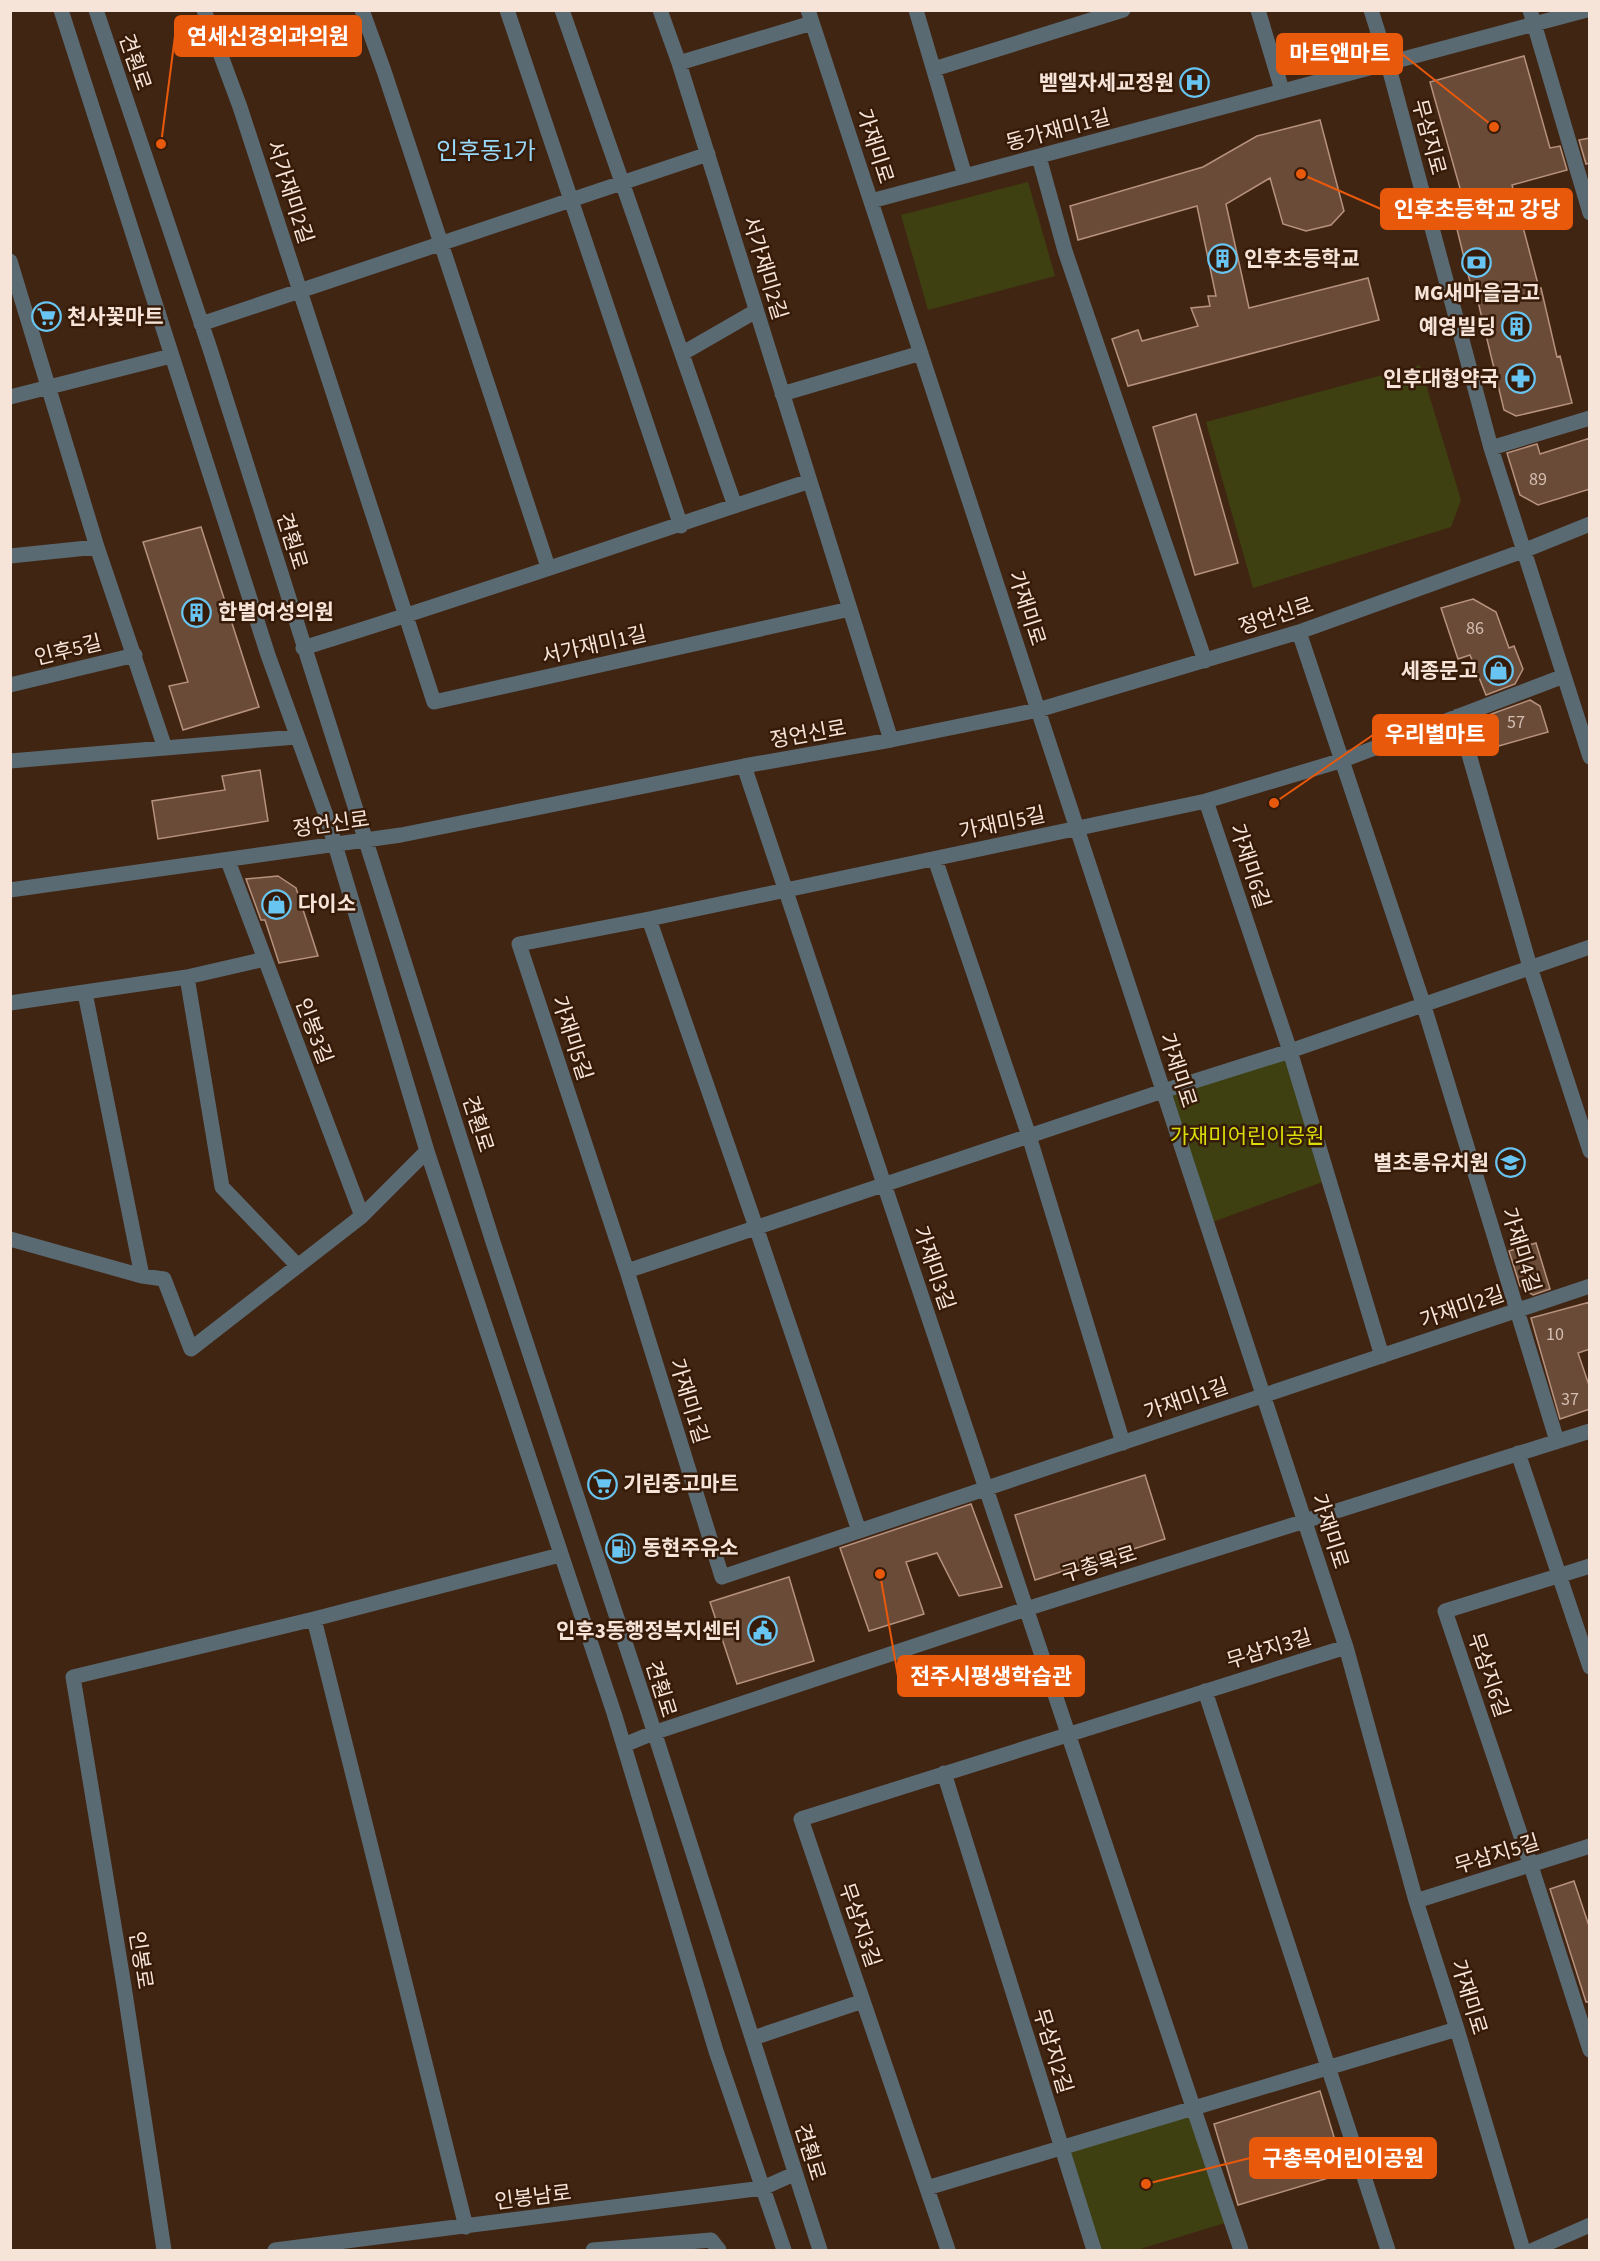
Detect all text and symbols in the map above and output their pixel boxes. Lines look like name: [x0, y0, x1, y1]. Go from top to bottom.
callout: 연세신경외과의원: [175, 16, 361, 56]
text: 연세신경외과의원: [187, 21, 349, 53]
street label: 견훤로: [111, 30, 159, 94]
callout: 마트앤마트: [1277, 34, 1402, 74]
text: 마트앤마트: [1289, 38, 1391, 70]
hospital icon: 벧엘자세교정원: [1179, 67, 1211, 99]
place label: 벧엘자세교정원: [1039, 68, 1174, 98]
street label: 무삼지로: [1405, 96, 1453, 178]
street label: 동가재미1길: [1002, 102, 1114, 158]
street label: 가재미로: [849, 105, 901, 187]
district label: 인후동1가: [436, 134, 536, 169]
street label: 서가재미2길: [259, 136, 321, 248]
callout: 인후초등학교 강당: [1381, 189, 1572, 229]
text: 인후초등학교 강당: [1394, 194, 1560, 226]
street label: 서가재미2길: [735, 212, 795, 324]
building icon: 인후초등학교: [1207, 243, 1239, 275]
place label: 인후초등학교: [1244, 244, 1360, 274]
bank icon: MG새마을금고: [1461, 246, 1493, 278]
place label: MG새마을금고: [1414, 278, 1540, 308]
supermarket icon: 천사꽃마트: [30, 301, 62, 333]
place label: 천사꽃마트: [67, 302, 164, 332]
building icon: 예영빌딩: [1501, 311, 1533, 343]
place label: 예영빌딩: [1419, 312, 1496, 342]
pharmacy icon: 인후대형약국: [1504, 363, 1536, 395]
place label: 인후대형약국: [1383, 364, 1499, 394]
house number: 89: [1529, 467, 1547, 492]
street label: 견훤로: [269, 509, 315, 573]
street label: 가재미로: [1001, 567, 1053, 649]
street label: 정언신로: [1235, 590, 1317, 642]
building icon: 한별여성의원: [181, 596, 213, 628]
place label: 한별여성의원: [218, 597, 334, 627]
house number: 86: [1466, 616, 1484, 641]
street label: 서가재미1길: [538, 618, 650, 672]
street label: 인후5길: [31, 627, 105, 673]
shop icon: 세종문고: [1483, 655, 1515, 687]
place label: 세종문고: [1401, 656, 1478, 686]
house number: 57: [1507, 710, 1525, 735]
street label: 정언신로: [767, 713, 849, 755]
callout: 우리별마트: [1373, 715, 1498, 755]
text: 우리별마트: [1384, 719, 1486, 751]
street label: 가재미5길: [956, 799, 1048, 847]
street label: 정언신로: [291, 804, 371, 844]
street label: 가재미6길: [1222, 820, 1278, 912]
shop icon: 다이소: [261, 888, 293, 920]
place label: 다이소: [298, 889, 356, 919]
street label: 가재미5길: [544, 992, 600, 1084]
street label: 인봉3길: [288, 994, 340, 1068]
street label: 가재미로: [1152, 1029, 1204, 1111]
street label: 견훤로: [455, 1092, 501, 1156]
park label: 가재미어린이공원: [1170, 1121, 1324, 1151]
school or university icon: 별초롱유치원: [1494, 1147, 1526, 1179]
place label: 별초롱유치원: [1373, 1148, 1489, 1178]
street label: 가재미4길: [1494, 1204, 1548, 1296]
street label: 가재미3길: [906, 1222, 962, 1314]
street label: 가재미2길: [1416, 1279, 1508, 1335]
house number: 10: [1546, 1322, 1564, 1347]
street label: 가재미1길: [662, 1355, 716, 1447]
street label: 가재미1길: [1140, 1371, 1232, 1427]
house number: 37: [1561, 1387, 1579, 1412]
supermarket icon: 기린중고마트: [586, 1468, 618, 1500]
place label: 기린중고마트: [623, 1469, 739, 1499]
street label: 가재미로: [1304, 1490, 1356, 1572]
fuel station icon: 동현주유소: [605, 1532, 637, 1564]
place label: 동현주유소: [642, 1533, 739, 1563]
street label: 구총목로: [1058, 1538, 1140, 1590]
public building icon: 인후3동행정복지센터: [746, 1615, 778, 1647]
place label: 인후3동행정복지센터: [556, 1616, 741, 1646]
street label: 무삼지3길: [1223, 1622, 1315, 1676]
street label: 무삼지6길: [1461, 1629, 1517, 1721]
callout: 전주시평생학습관: [898, 1656, 1084, 1696]
street label: 견훤로: [638, 1657, 684, 1721]
text: 전주시평생학습관: [910, 1661, 1072, 1693]
street label: 무삼지5길: [1451, 1827, 1543, 1881]
street label: 무삼지3길: [832, 1879, 888, 1971]
street label: 인봉로: [122, 1929, 160, 1991]
street label: 가재미로: [1443, 1956, 1495, 2038]
street label: 무삼지2길: [1026, 2005, 1080, 2097]
street label: 견훤로: [787, 2120, 833, 2184]
callout: 구총목어린이공원: [1250, 2138, 1436, 2178]
text: 구총목어린이공원: [1262, 2143, 1424, 2175]
street label: 인봉남로: [493, 2177, 573, 2217]

